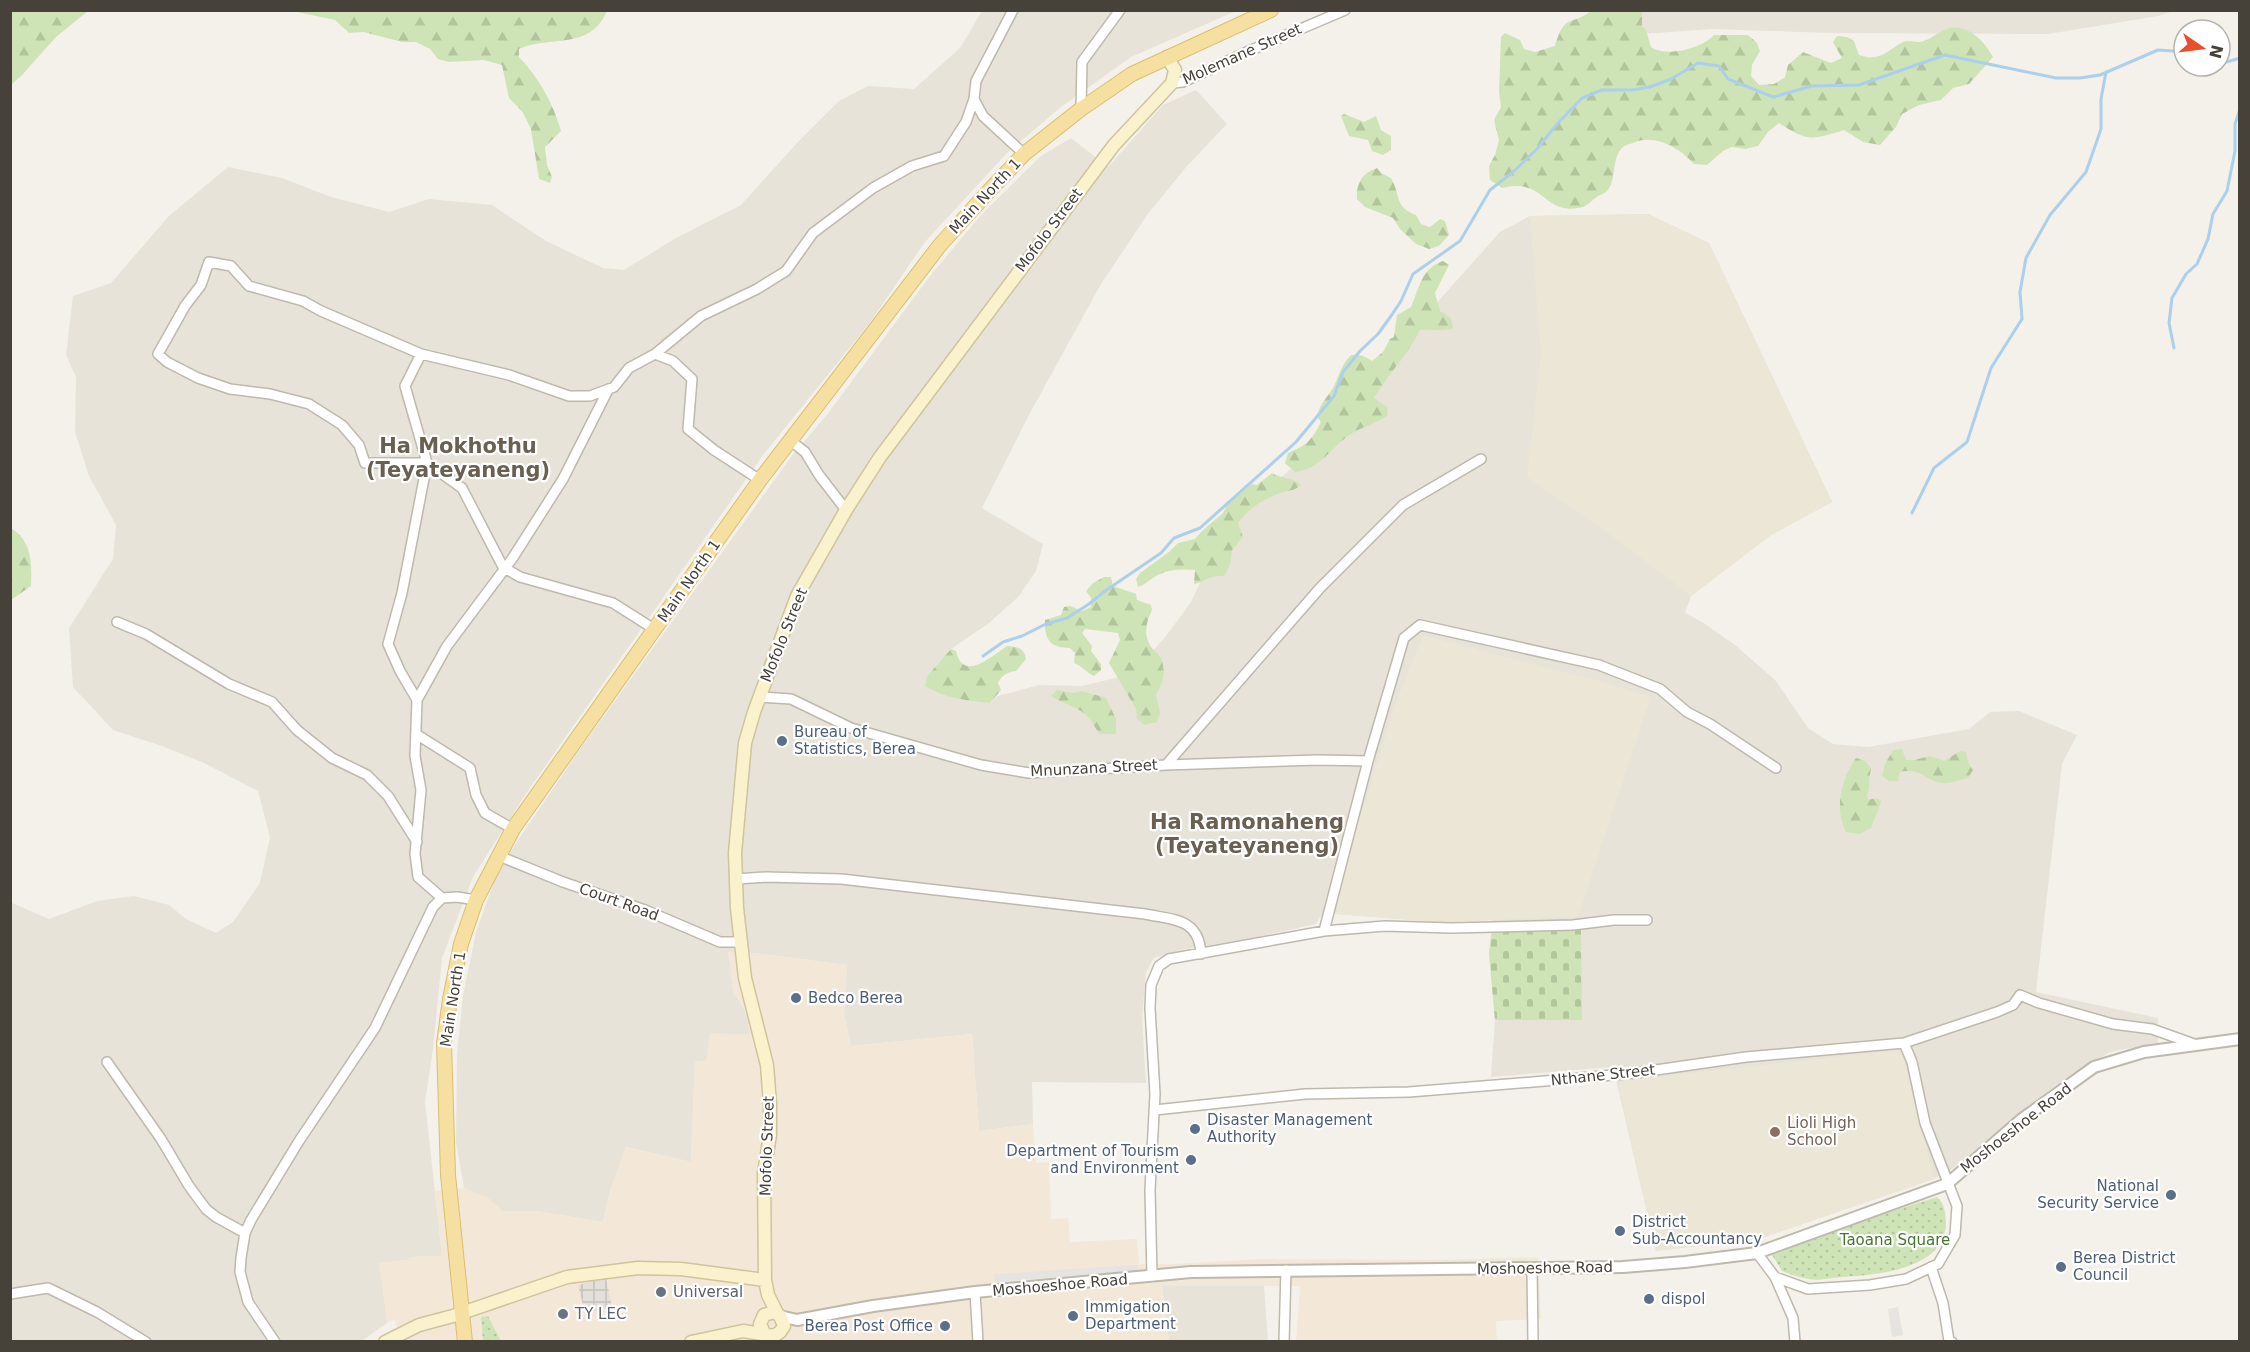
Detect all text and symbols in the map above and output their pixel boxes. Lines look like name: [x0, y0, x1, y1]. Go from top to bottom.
north arrow: [2172, 18, 2232, 78]
street label: Molemane Street: [1180, 20, 1304, 88]
text: N: [2205, 43, 2227, 60]
street label: Main North 1: [945, 154, 1025, 238]
street label: Mofolo Street: [1012, 184, 1086, 275]
district label: Ha Mokhothu (Teyateyaneng): [366, 434, 550, 482]
street label: Main North 1: [654, 536, 724, 626]
street label: Mofolo Street: [757, 585, 811, 685]
place label: Bureau of Statistics, Berea: [794, 723, 916, 758]
marker: Bureau of Statistics, Berea: [775, 734, 789, 748]
street label: Mnunzana Street: [1030, 756, 1158, 780]
district label: Ha Ramonaheng (Teyateyaneng): [1150, 810, 1344, 858]
street label: Court Road: [577, 879, 661, 925]
street label: Main North 1: [437, 950, 469, 1048]
place label: Bedco Berea: [808, 989, 903, 1007]
marker: Bedco Berea: [789, 991, 803, 1005]
street label: Nthane Street: [1550, 1061, 1656, 1089]
street label: Moshoeshoe Road: [1957, 1079, 2075, 1177]
street label: Mofolo Street: [756, 1095, 778, 1196]
place label: Disaster Management Authority: [1207, 1111, 1373, 1146]
place label: Lioli High School: [1787, 1114, 1856, 1149]
marker: Disaster Management Authority: [1188, 1122, 1202, 1136]
marker: Lioli High School: [1768, 1125, 1782, 1139]
place label: Department of Tourism and Environment: [1006, 1142, 1179, 1177]
marker: Department of Tourism and Environment: [1184, 1153, 1198, 1167]
place label: National Security Service: [2037, 1177, 2159, 1212]
marker: National Security Service: [2164, 1188, 2178, 1202]
place label: District Sub-Accountancy: [1632, 1213, 1762, 1248]
marker: District Sub-Accountancy: [1613, 1224, 1627, 1238]
park label: Taoana Square: [1839, 1231, 1950, 1249]
place label: Berea District Council: [2073, 1249, 2176, 1284]
street label: Moshoeshoe Road: [1477, 1258, 1613, 1278]
marker: Berea District Council: [2054, 1260, 2068, 1274]
street label: Moshoeshoe Road: [991, 1270, 1129, 1300]
place label: Universal: [673, 1283, 743, 1301]
marker: Universal: [654, 1285, 668, 1299]
place label: dispol: [1661, 1290, 1705, 1308]
marker: dispol: [1642, 1292, 1656, 1306]
place label: Immigation Department: [1085, 1298, 1176, 1333]
place label: TY LEC: [574, 1305, 626, 1323]
marker: TY LEC: [556, 1307, 570, 1321]
marker: Immigation Department: [1066, 1309, 1080, 1323]
place label: Berea Post Office: [805, 1317, 933, 1335]
marker: Berea Post Office: [938, 1319, 952, 1333]

